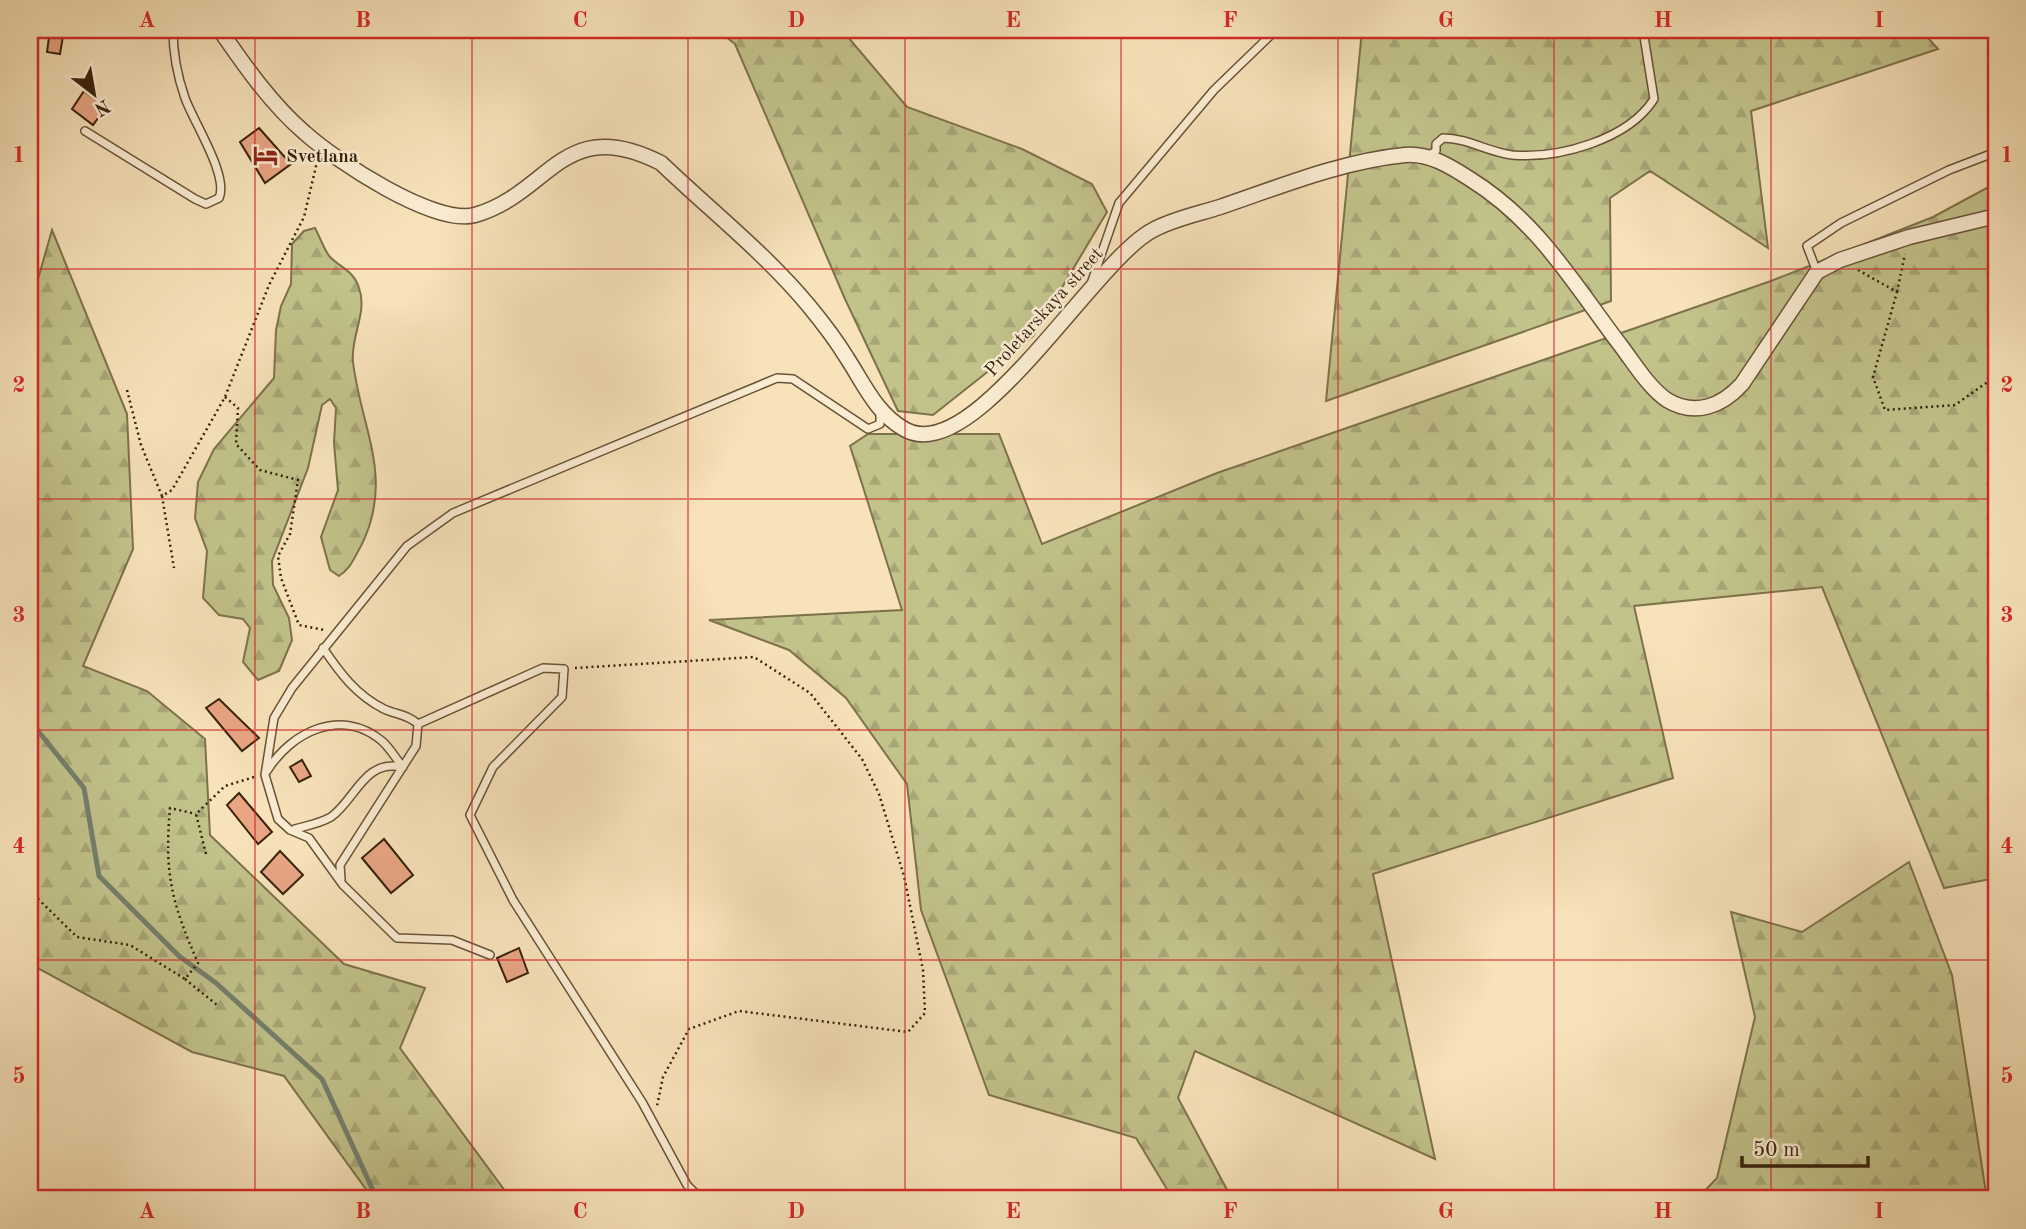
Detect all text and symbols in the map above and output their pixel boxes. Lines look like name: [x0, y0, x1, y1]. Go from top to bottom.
text: A: [138, 9, 156, 32]
text: B: [355, 9, 371, 32]
text: C: [572, 9, 588, 32]
text: D: [787, 9, 805, 32]
text: E: [1005, 9, 1021, 32]
text: F: [1222, 9, 1238, 32]
text: G: [1438, 9, 1454, 32]
text: H: [1654, 9, 1672, 32]
text: I: [1874, 9, 1884, 32]
north arrow: [60, 60, 130, 130]
text: N: [90, 95, 113, 119]
hotel icon: Svetlana: [252, 141, 280, 169]
text: 1: [12, 144, 26, 167]
text: 1: [2000, 144, 2014, 167]
place label: Svetlana: [286, 148, 359, 167]
street label: Proletarskaya street: [982, 245, 1107, 381]
text: 2: [12, 374, 26, 397]
text: 2: [2000, 374, 2014, 397]
text: 3: [12, 604, 26, 627]
text: 3: [2000, 604, 2014, 627]
text: 4: [12, 835, 26, 858]
text: 4: [2000, 835, 2014, 858]
text: 5: [12, 1065, 26, 1088]
text: 5: [2000, 1065, 2014, 1088]
scale bar: [1742, 1124, 1868, 1168]
text: 50 m: [1753, 1140, 1800, 1161]
text: A: [138, 1200, 156, 1223]
text: B: [355, 1200, 371, 1223]
text: C: [572, 1200, 588, 1223]
text: D: [787, 1200, 805, 1223]
text: E: [1005, 1200, 1021, 1223]
text: F: [1222, 1200, 1238, 1223]
text: G: [1438, 1200, 1454, 1223]
text: H: [1654, 1200, 1672, 1223]
text: I: [1874, 1200, 1884, 1223]

